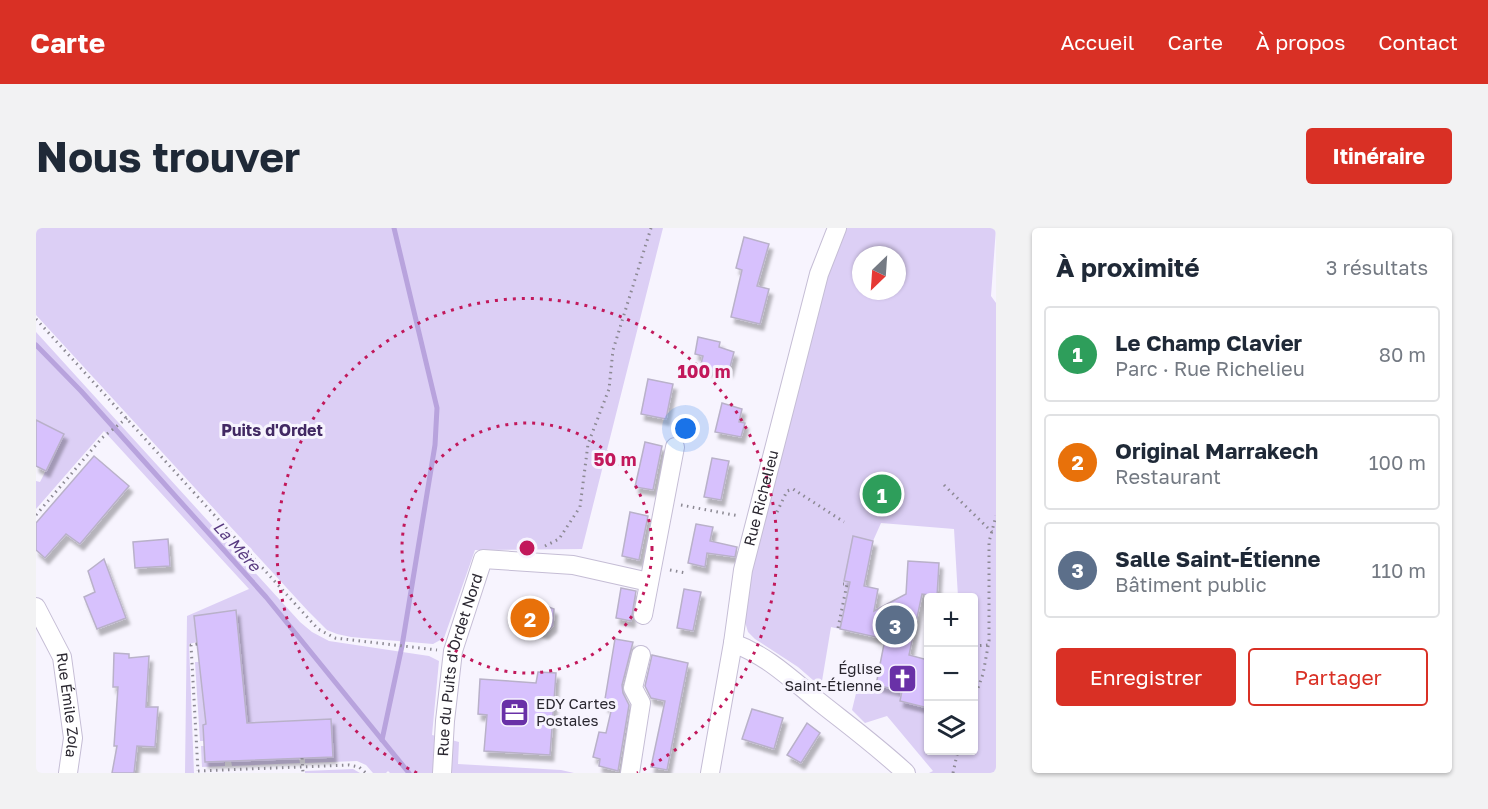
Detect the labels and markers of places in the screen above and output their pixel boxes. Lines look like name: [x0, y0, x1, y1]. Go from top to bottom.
pin: 1: [862, 472, 902, 516]
centre of rings: [517, 538, 537, 558]
pin: 2: [510, 596, 550, 640]
pin: 3: [876, 602, 914, 648]
place label: Église Saint-Étienne: [784, 659, 882, 694]
church icon: Église Saint-Étienne: [887, 662, 919, 694]
place label: EDY Cartes Postales: [536, 694, 616, 729]
office icon: EDY Cartes Postales: [499, 697, 531, 729]

